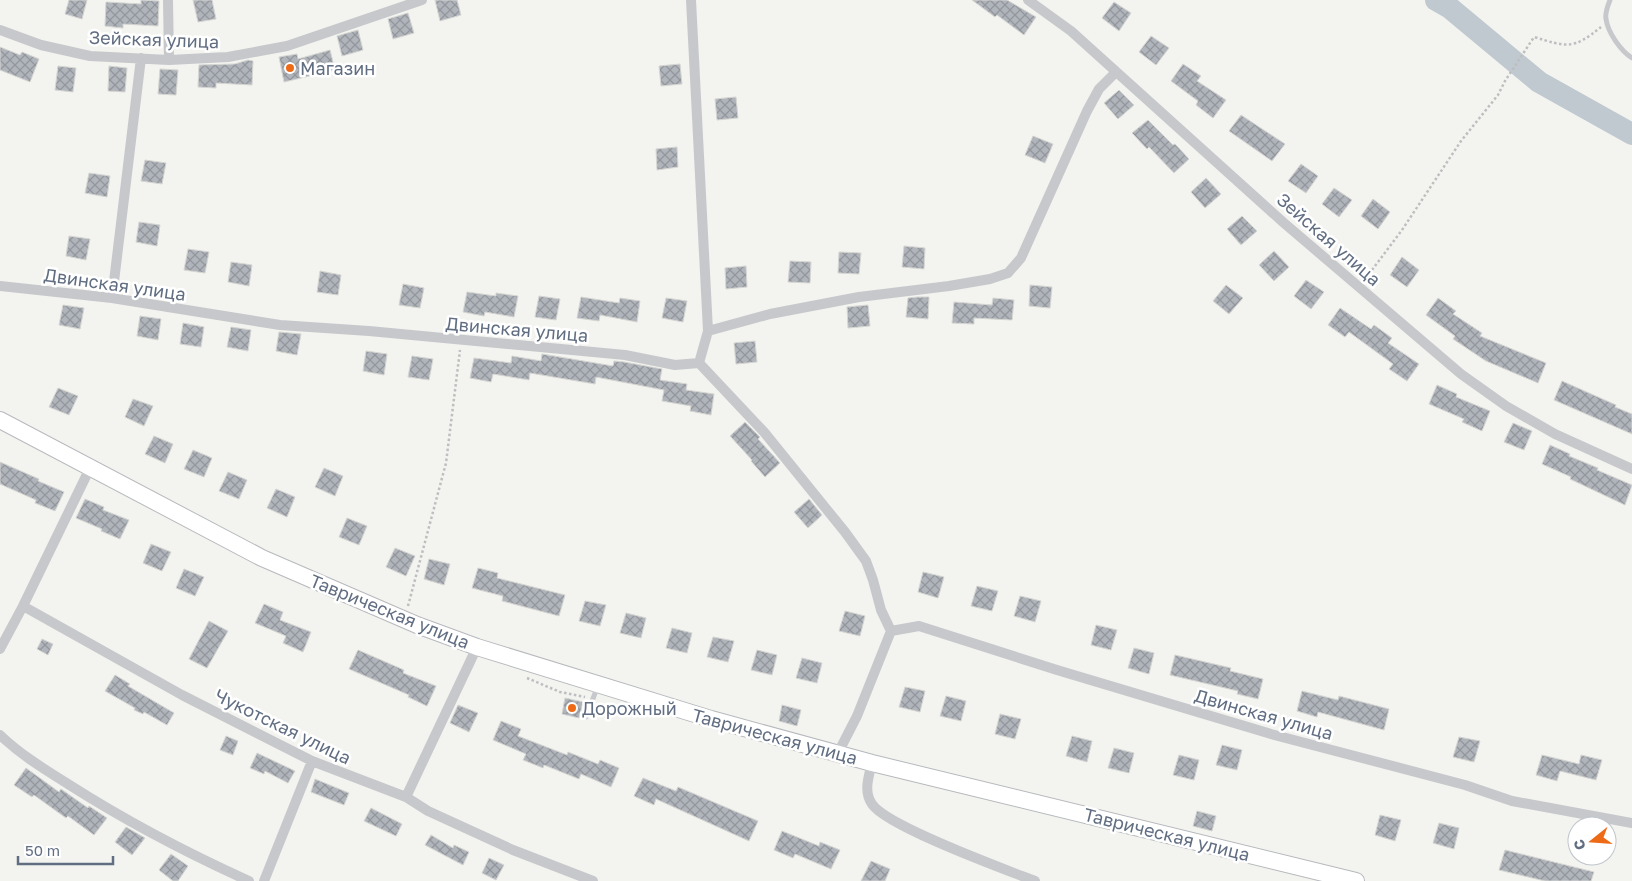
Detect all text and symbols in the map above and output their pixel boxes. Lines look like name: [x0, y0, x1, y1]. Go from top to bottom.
street label: Зейская улица: [88, 26, 220, 52]
place label: Магазин: [300, 57, 375, 79]
marker: Магазин: [284, 62, 296, 74]
street label: Зейская улица: [1273, 188, 1385, 290]
street label: Двинская улица: [43, 263, 187, 305]
street label: Двинская улица: [445, 312, 589, 346]
street label: Таврическая улица: [307, 569, 473, 653]
street label: Чукотская улица: [211, 683, 355, 769]
street label: Двинская улица: [1192, 684, 1336, 744]
place label: Дорожный: [582, 697, 677, 719]
marker: Дорожный: [566, 702, 578, 714]
street label: Таврическая улица: [690, 703, 860, 769]
street label: Таврическая улица: [1082, 803, 1252, 865]
north arrow: [1567, 816, 1617, 866]
scale bar: [18, 834, 112, 866]
text: С: [1569, 838, 1589, 852]
text: 50 m: [25, 841, 60, 859]

